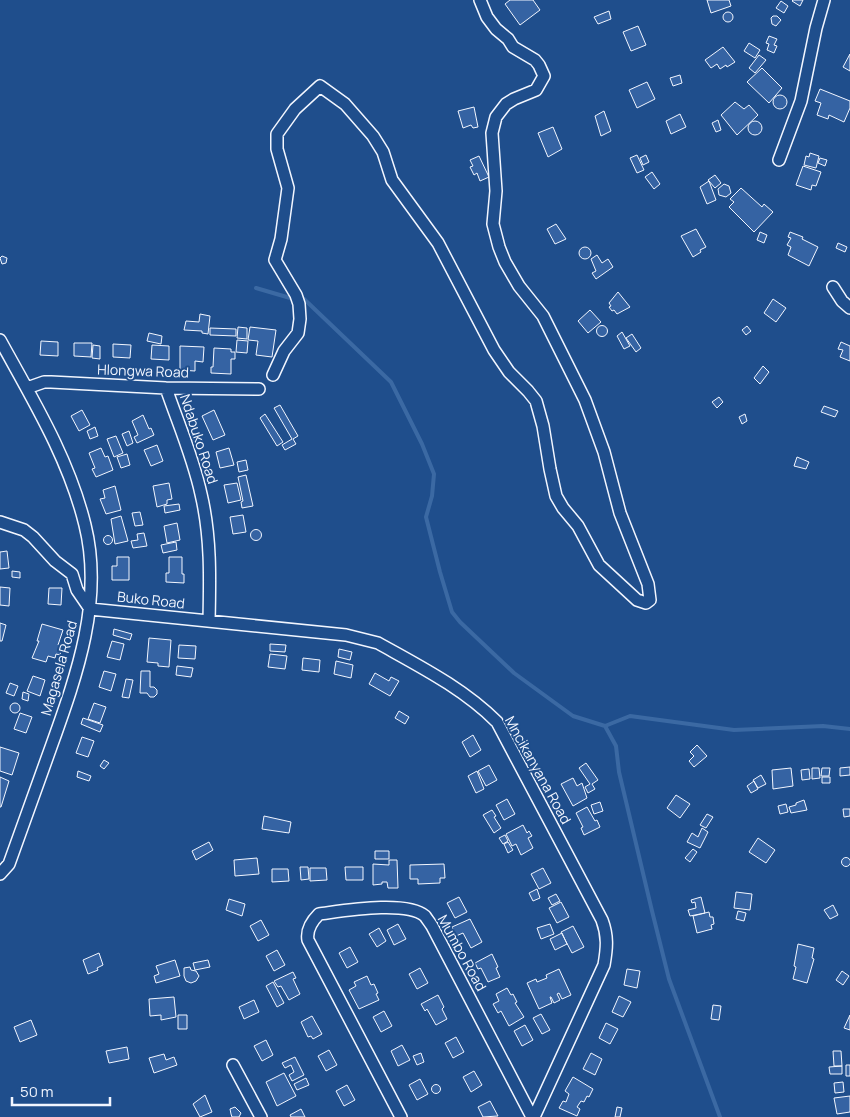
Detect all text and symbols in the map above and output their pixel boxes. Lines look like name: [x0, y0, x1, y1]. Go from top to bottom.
street label: Hlongwa Road: [97, 359, 189, 382]
street label: Ndabuko Road: [176, 392, 223, 486]
street label: Buko Road: [116, 587, 186, 613]
street label: Magasela Road: [36, 618, 81, 718]
street label: Mncikanyana Road: [501, 712, 576, 827]
street label: Mumbo Road: [434, 911, 491, 994]
scale bar: [12, 1074, 110, 1106]
text: 50 m: [20, 1081, 54, 1102]

